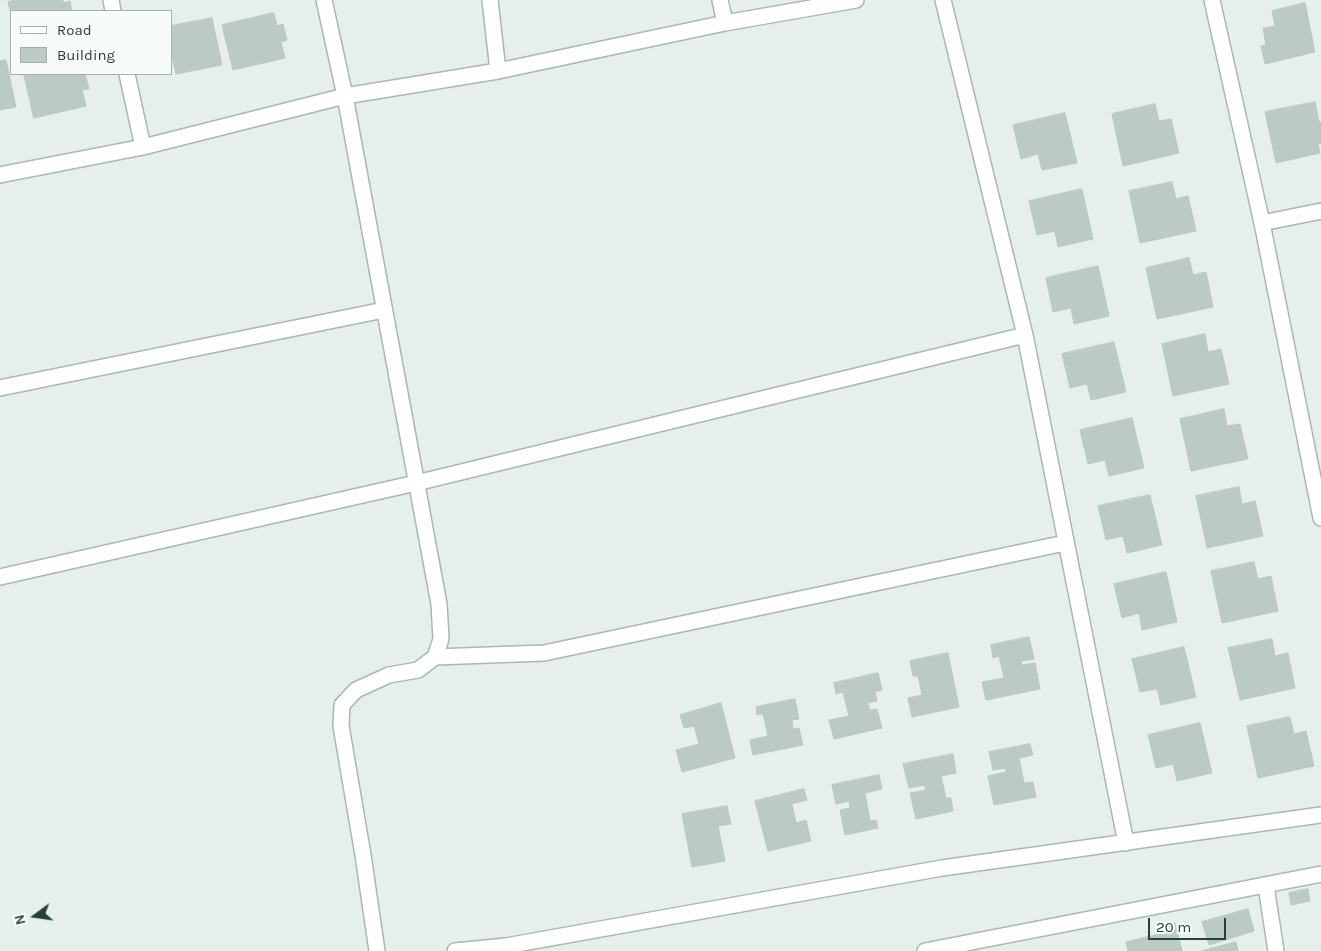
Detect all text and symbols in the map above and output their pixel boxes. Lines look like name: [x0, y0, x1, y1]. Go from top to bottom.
legend: [10, 10, 172, 75]
text: Road: [57, 21, 92, 39]
text: Building: [57, 46, 115, 64]
north arrow: [10, 891, 60, 941]
scale bar: [1151, 908, 1228, 940]
text: N: [10, 913, 29, 927]
text: 20 m: [1156, 918, 1191, 936]

